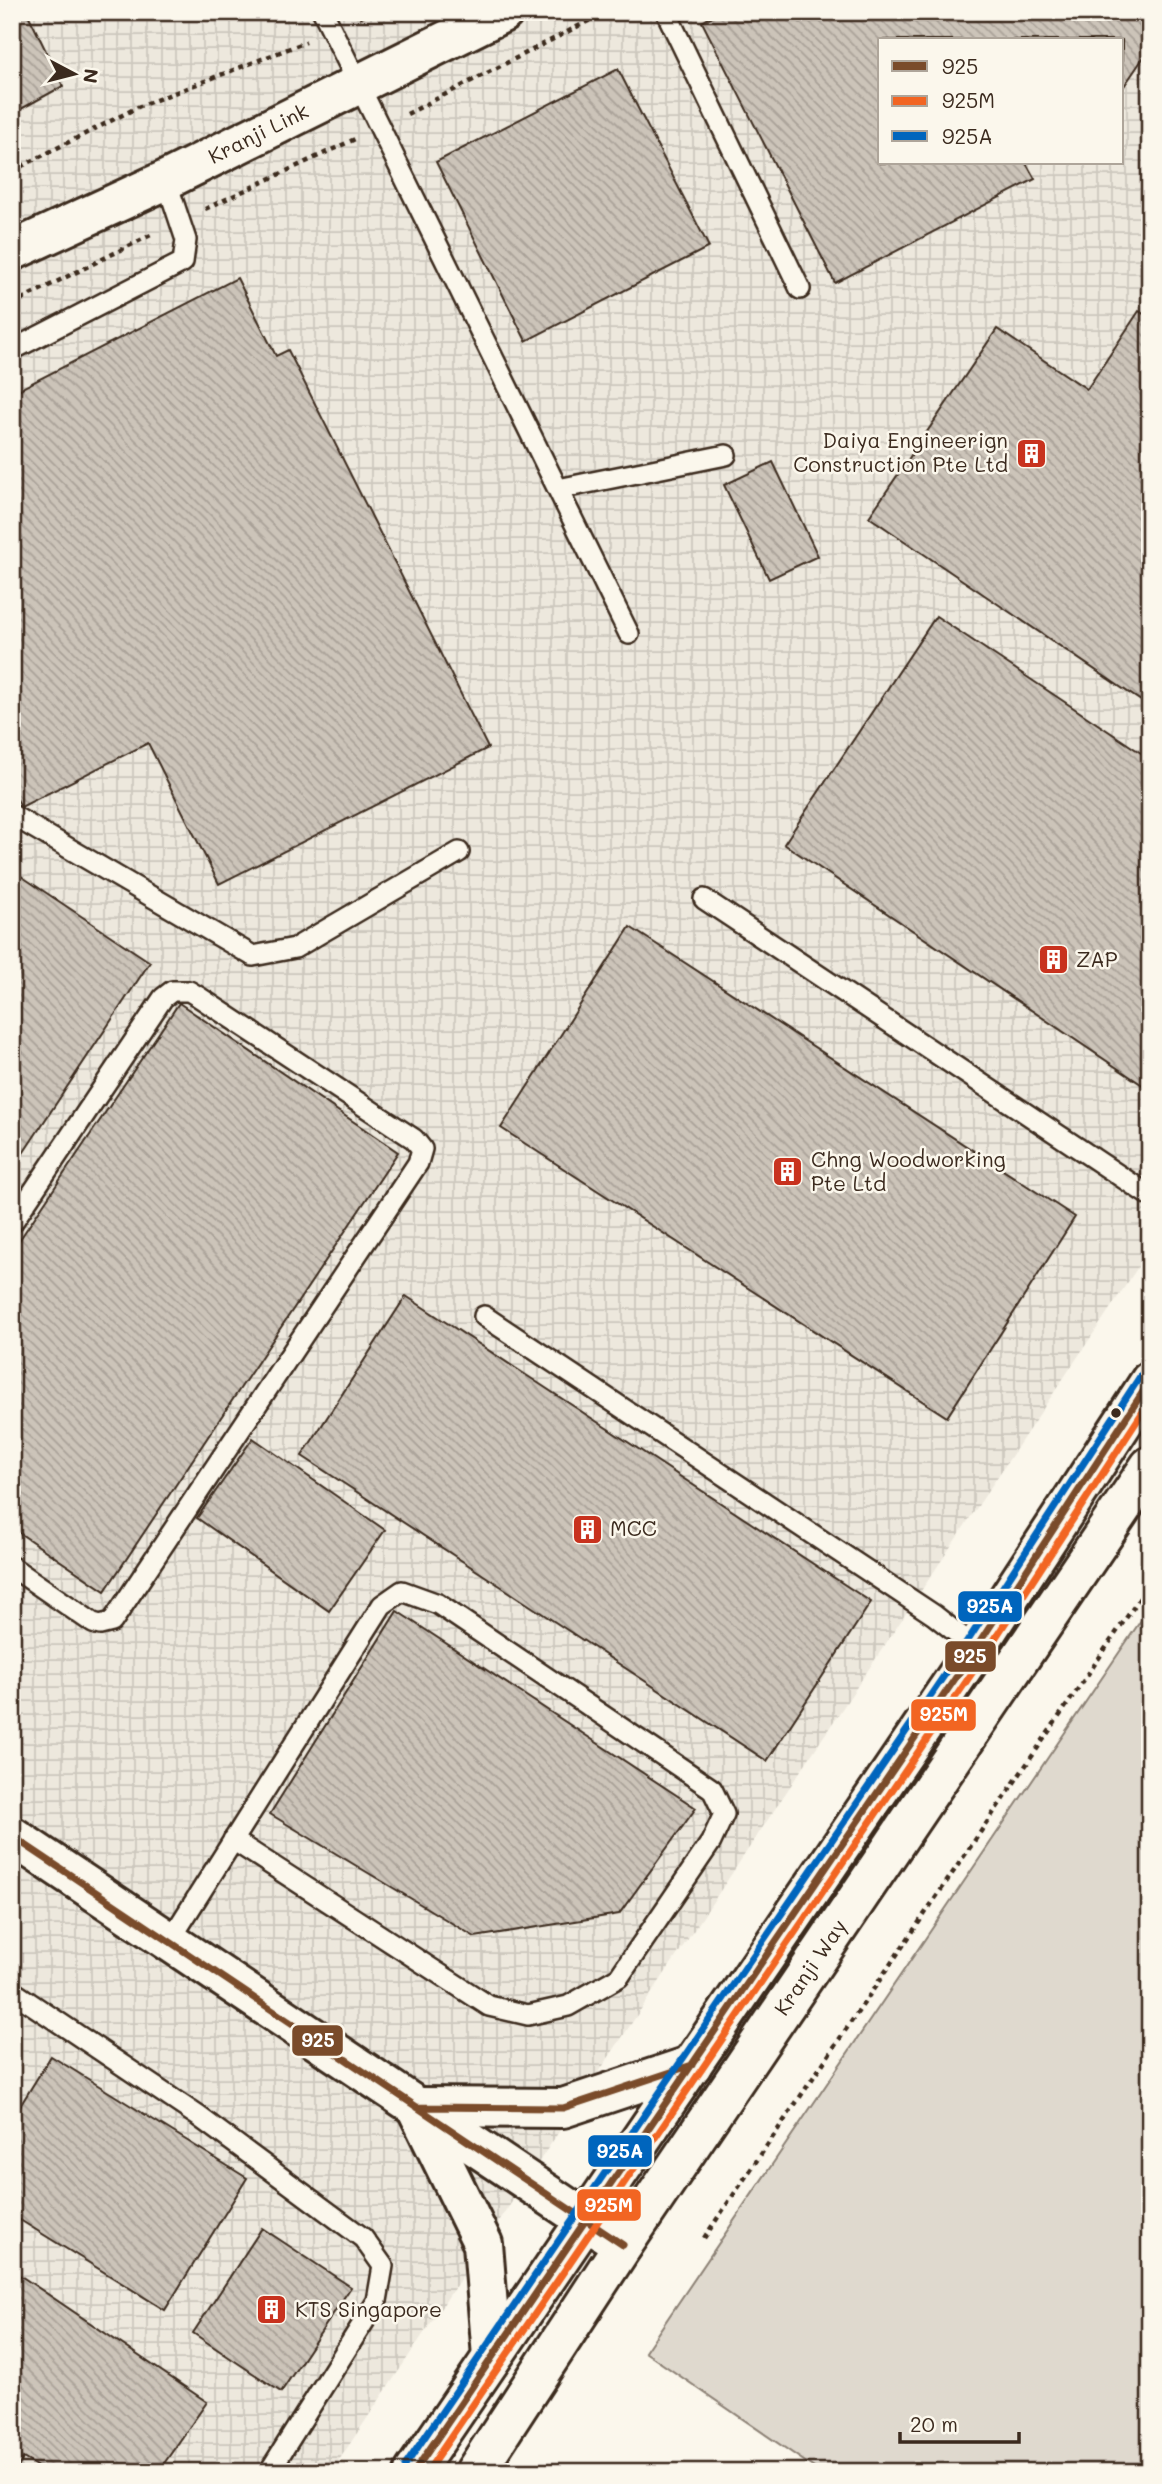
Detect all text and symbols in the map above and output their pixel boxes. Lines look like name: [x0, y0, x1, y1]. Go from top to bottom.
north arrow: [38, 38, 108, 108]
legend: [878, 38, 1124, 164]
text: 925: [942, 52, 978, 79]
text: N: [78, 67, 105, 85]
text: 925M: [942, 86, 995, 113]
street label: Kranji Link: [203, 96, 313, 169]
text: 925A: [942, 122, 993, 149]
place label: Daiya Engineerign Construction Pte Ltd: [793, 426, 1008, 477]
building icon: Daiya Engineerign Construction Pte Ltd: [1014, 436, 1048, 470]
building icon: ZAP: [1036, 943, 1070, 977]
place label: ZAP: [1076, 945, 1118, 972]
place label: Chng Woodworking Pte Ltd: [811, 1145, 1006, 1196]
building icon: Chng Woodworking Pte Ltd: [771, 1155, 805, 1189]
unlabelled marker: [1109, 1406, 1123, 1420]
building icon: MCC: [570, 1512, 604, 1546]
place label: MCC: [610, 1514, 657, 1541]
line badge: 925A: [957, 1590, 1023, 1623]
text: 925A: [967, 1593, 1013, 1618]
line badge: 925: [944, 1640, 997, 1673]
text: 925: [953, 1643, 987, 1668]
line badge: 925M: [910, 1698, 977, 1732]
text: 925M: [920, 1701, 968, 1726]
street label: Kranji Way: [767, 1913, 852, 2020]
line badge: 925: [291, 2024, 344, 2057]
text: 925: [301, 2027, 335, 2052]
line badge: 925A: [587, 2134, 653, 2168]
text: 925A: [597, 2138, 643, 2163]
line badge: 925M: [576, 2188, 642, 2222]
text: 925M: [585, 2192, 633, 2217]
building icon: KTS Singapore: [255, 2293, 289, 2327]
place label: KTS Singapore: [295, 2295, 442, 2322]
scale bar: [900, 2400, 1018, 2444]
text: 20 m: [910, 2410, 958, 2437]

